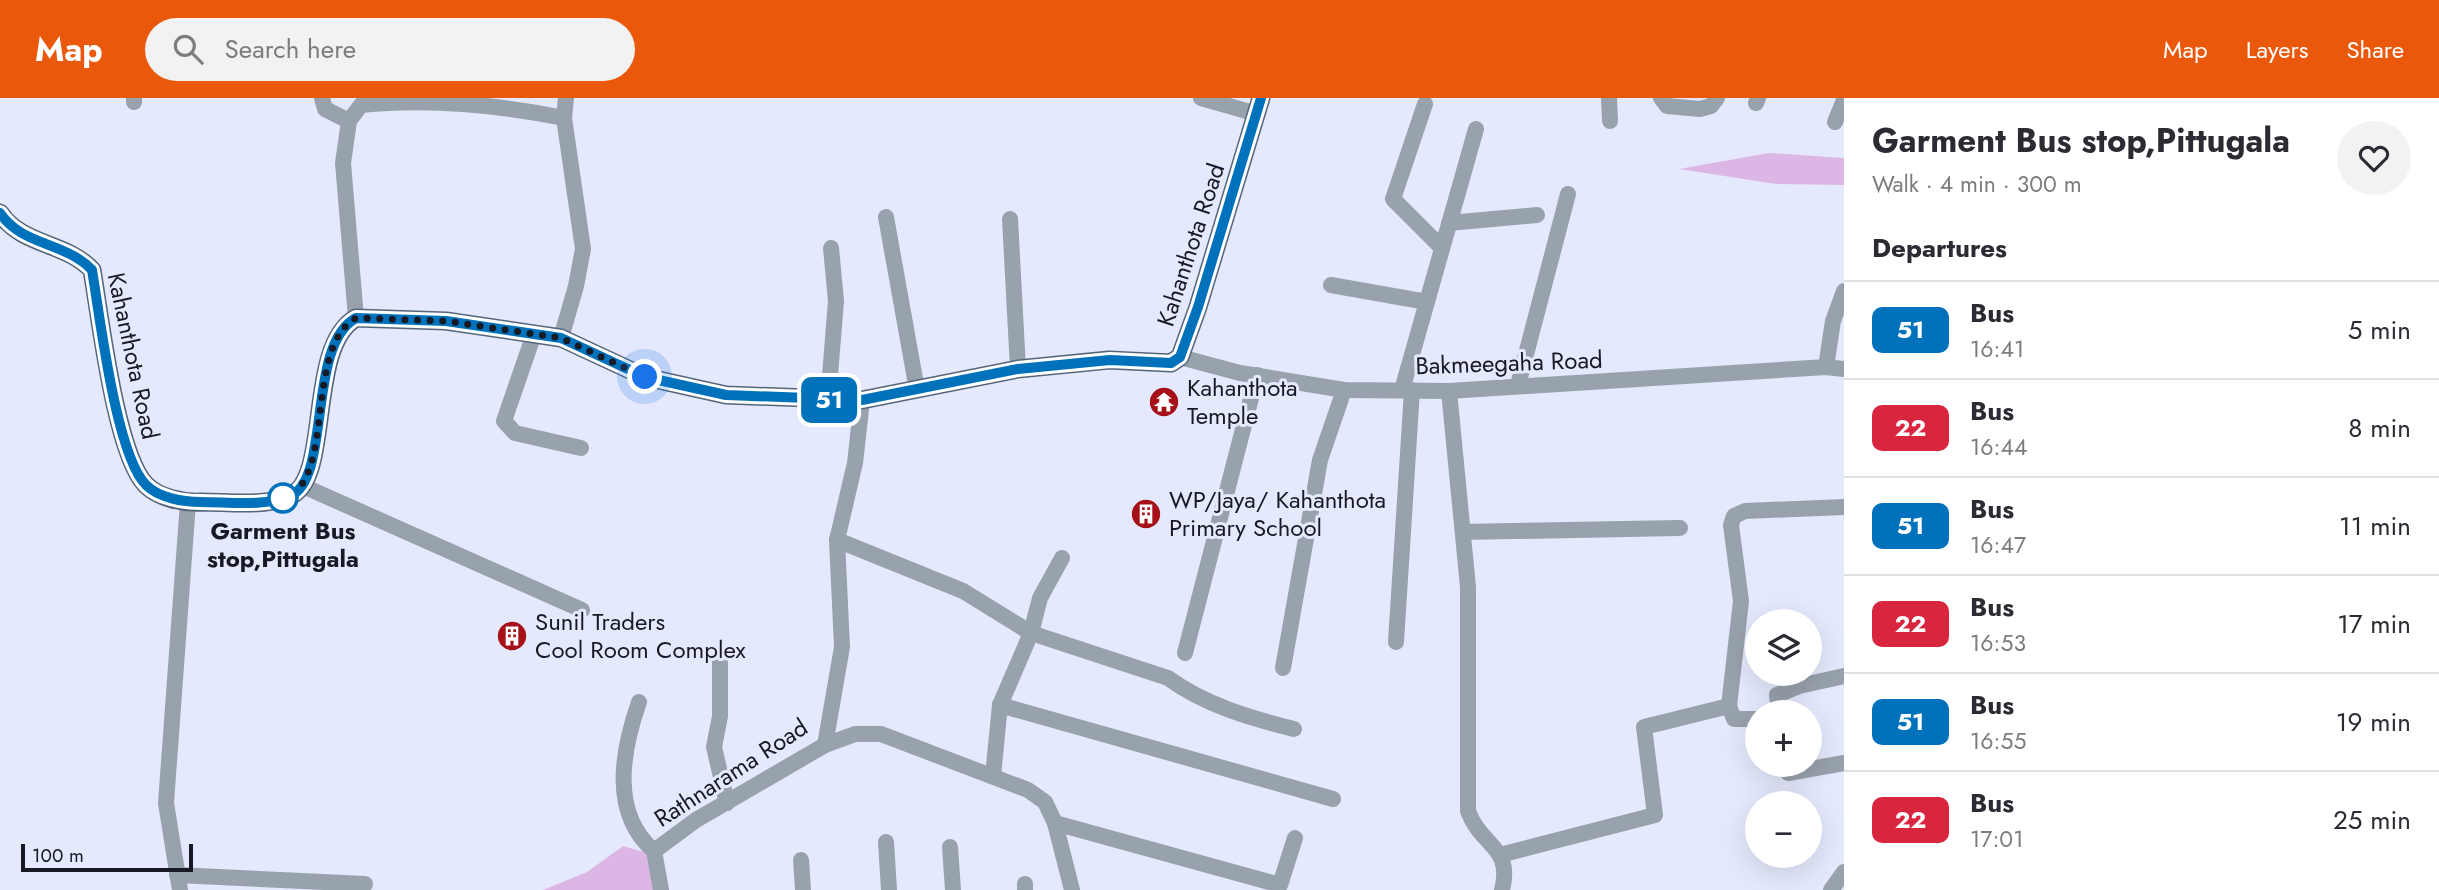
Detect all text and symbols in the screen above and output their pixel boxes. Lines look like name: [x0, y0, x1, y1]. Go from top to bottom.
search box: [145, 18, 635, 81]
text: Map: [35, 26, 103, 73]
icon: search: [169, 30, 207, 68]
text: Search here: [225, 30, 356, 68]
text: Map: [2163, 32, 2208, 67]
text: Layers: [2246, 32, 2308, 67]
text: Share: [2346, 32, 2404, 67]
text: Garment Bus stop,Pittugala: [1872, 117, 2290, 164]
button: heart: [2337, 121, 2411, 195]
street label: Kahanthota Road: [1148, 159, 1233, 331]
text: Walk · 4 min · 300 m: [1872, 167, 2082, 201]
text: Departures: [1872, 229, 2007, 267]
street label: Kahanthota Road: [99, 269, 168, 442]
text: Bus: [1970, 294, 2014, 332]
text: 5 min: [2348, 311, 2411, 349]
text: 51: [1897, 312, 1924, 347]
text: 16:41: [1970, 332, 2024, 366]
street label: Bakmeegaha Road: [1415, 342, 1603, 383]
your location: [627, 359, 662, 394]
place label: Kahanthota Temple: [1187, 370, 1298, 433]
line badge: 51: [798, 377, 860, 423]
text: 51: [815, 382, 843, 417]
temple icon: Kahanthota Temple: [1147, 385, 1181, 419]
text: Bus: [1970, 392, 2014, 430]
text: 8 min: [2348, 409, 2411, 447]
text: 22: [1895, 410, 1926, 445]
text: 16:44: [1970, 430, 2027, 464]
place label: WP/Jaya/ Kahanthota Primary School: [1169, 482, 1386, 545]
marker: Garment Bus stop,Pittugala: [268, 483, 298, 513]
text: Bus: [1970, 490, 2014, 528]
building icon: WP/Jaya/ Kahanthota Primary School: [1129, 497, 1163, 531]
text: 11 min: [2339, 507, 2411, 545]
text: 51: [1897, 508, 1924, 543]
place label: Garment Bus stop,Pittugala: [207, 513, 359, 576]
text: 16:47: [1970, 528, 2026, 562]
text: Bus: [1970, 588, 2014, 626]
place label: Sunil Traders Cool Room Complex: [535, 604, 746, 667]
text: 17 min: [2337, 605, 2411, 643]
text: 22: [1895, 606, 1926, 641]
map controls: [1745, 609, 1822, 868]
button: layers: [1745, 609, 1822, 686]
building icon: Sunil Traders Cool Room Complex: [495, 619, 529, 653]
text: 16:53: [1970, 626, 2026, 660]
text: Bus: [1970, 686, 2014, 724]
button: +: [1745, 700, 1822, 777]
text: 19 min: [2336, 703, 2411, 741]
text: 51: [1897, 704, 1924, 739]
street label: Rathnarama Road: [647, 710, 814, 835]
text: 16:55: [1970, 724, 2026, 758]
text: Bus: [1970, 784, 2014, 822]
button: −: [1745, 791, 1822, 868]
text: 25 min: [2333, 801, 2411, 839]
text: 22: [1895, 802, 1926, 837]
text: 17:01: [1970, 822, 2023, 856]
scale bar: [21, 841, 192, 873]
text: 100 m: [32, 842, 84, 869]

